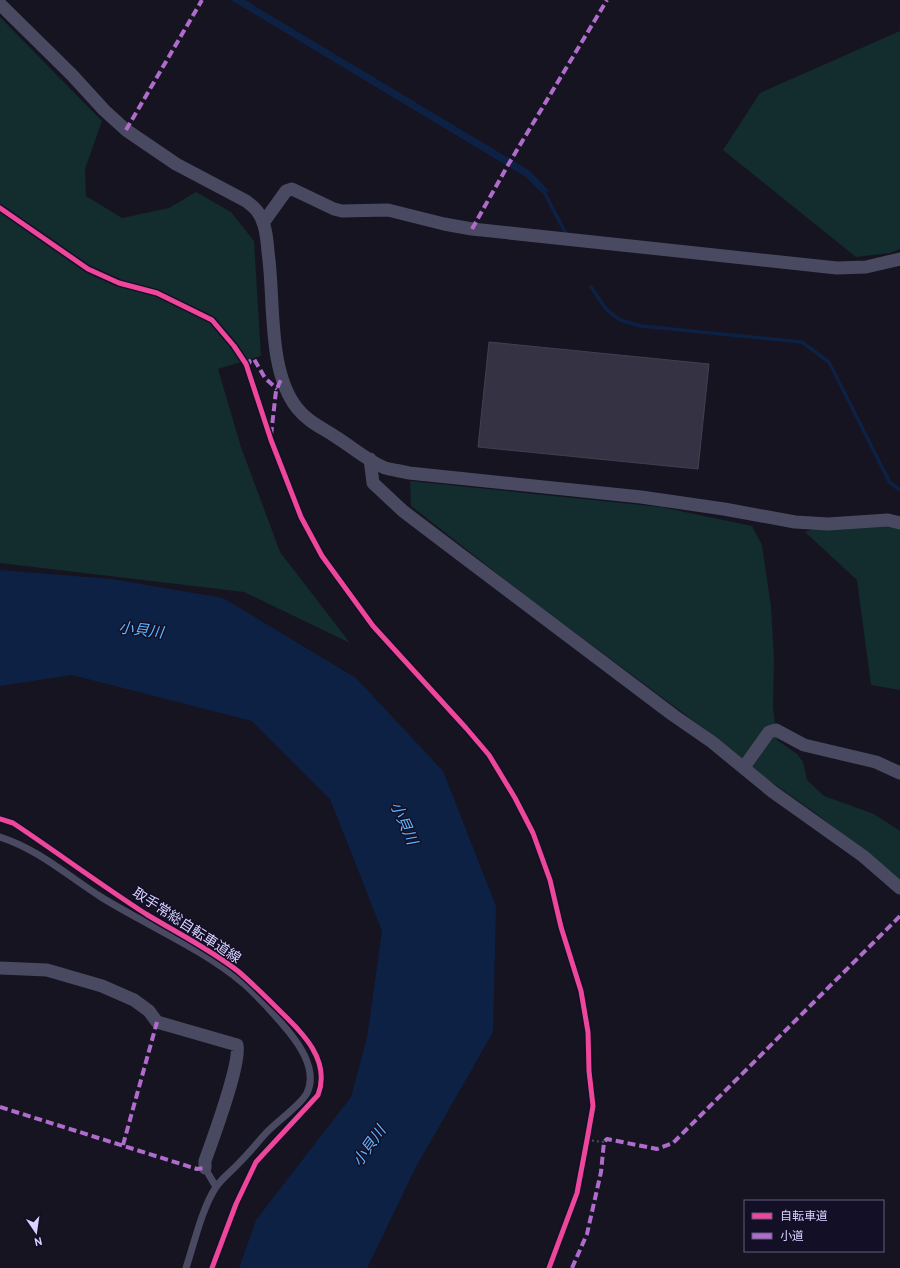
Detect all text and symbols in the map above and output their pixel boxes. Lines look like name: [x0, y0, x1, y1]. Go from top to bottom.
water label: 小貝川: [117, 619, 166, 644]
water label: 小貝川: [385, 799, 421, 850]
street label: 取手常総自転車道線: [129, 885, 244, 968]
water label: 小貝川: [350, 1121, 392, 1171]
legend: [744, 1200, 884, 1252]
text: 自転車道: [780, 1209, 828, 1225]
north arrow: [16, 1212, 56, 1252]
text: 小道: [780, 1229, 804, 1245]
text: N: [33, 1233, 43, 1248]

